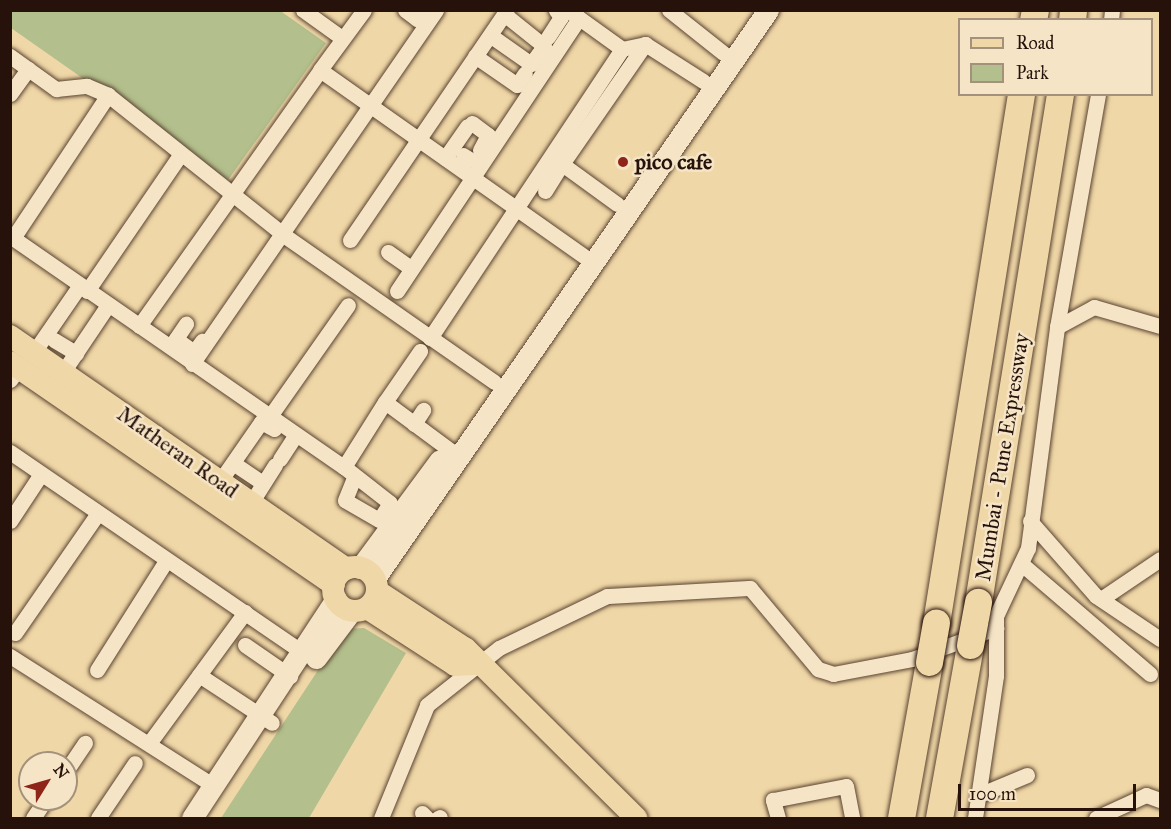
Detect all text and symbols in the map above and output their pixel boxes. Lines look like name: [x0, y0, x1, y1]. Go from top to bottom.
legend: [958, 18, 1153, 96]
text: Road: [1016, 32, 1054, 54]
text: Park: [1016, 62, 1049, 84]
place label: pico cafe: [635, 149, 712, 175]
marker: pico cafe: [616, 155, 630, 169]
street label: Mumbai - Pune Expressway: [969, 331, 1035, 583]
street label: Matheran Road: [112, 400, 244, 504]
north arrow: [18, 751, 78, 811]
text: N: [49, 760, 73, 782]
scale bar: [961, 772, 1140, 810]
text: 100 m: [969, 783, 1016, 805]

